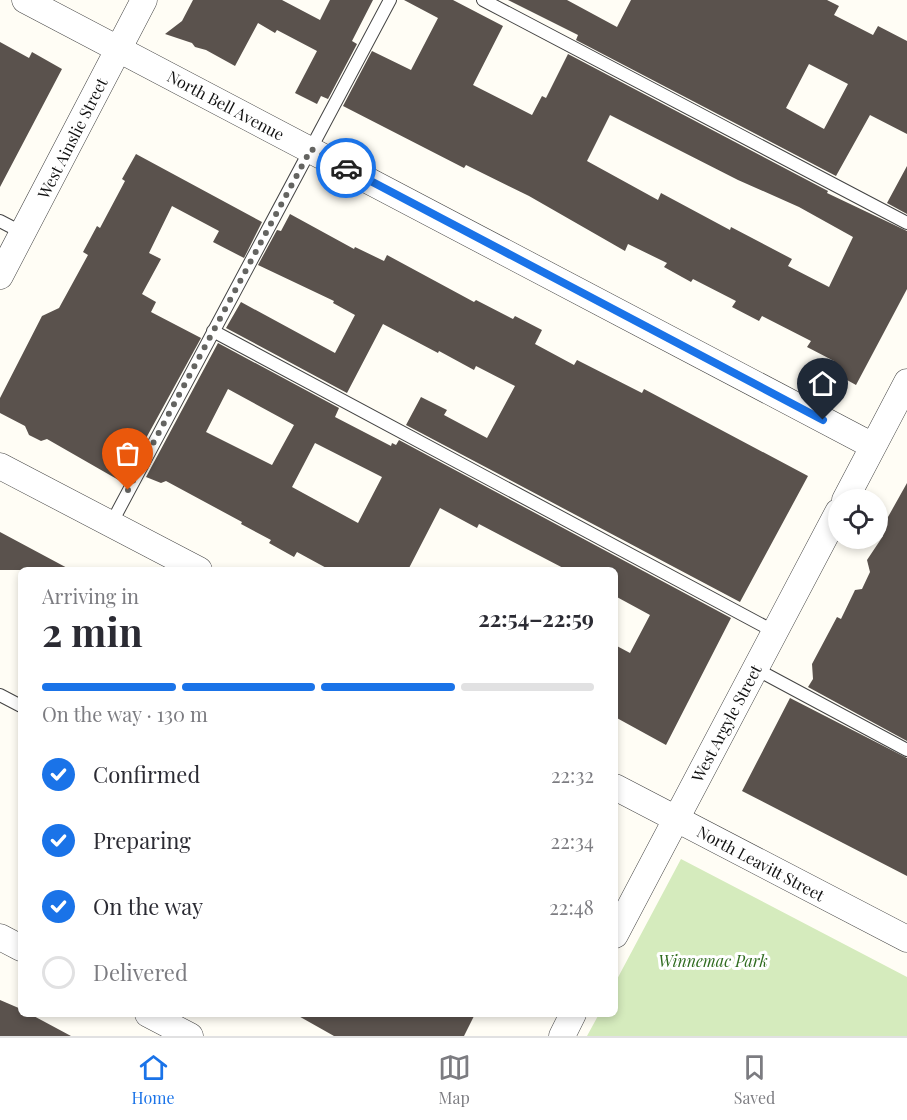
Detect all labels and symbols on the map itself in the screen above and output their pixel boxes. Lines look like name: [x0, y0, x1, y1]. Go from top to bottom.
street label: North Bell Avenue: [164, 65, 288, 145]
street label: West Ainslie Street: [32, 74, 112, 203]
courier: [316, 138, 376, 198]
pin: [797, 358, 848, 420]
pin: [102, 428, 153, 490]
street label: West Argyle Street: [686, 660, 766, 786]
street label: North Leavitt Street: [694, 821, 829, 906]
park label: Winnemac Park: [658, 950, 768, 971]

